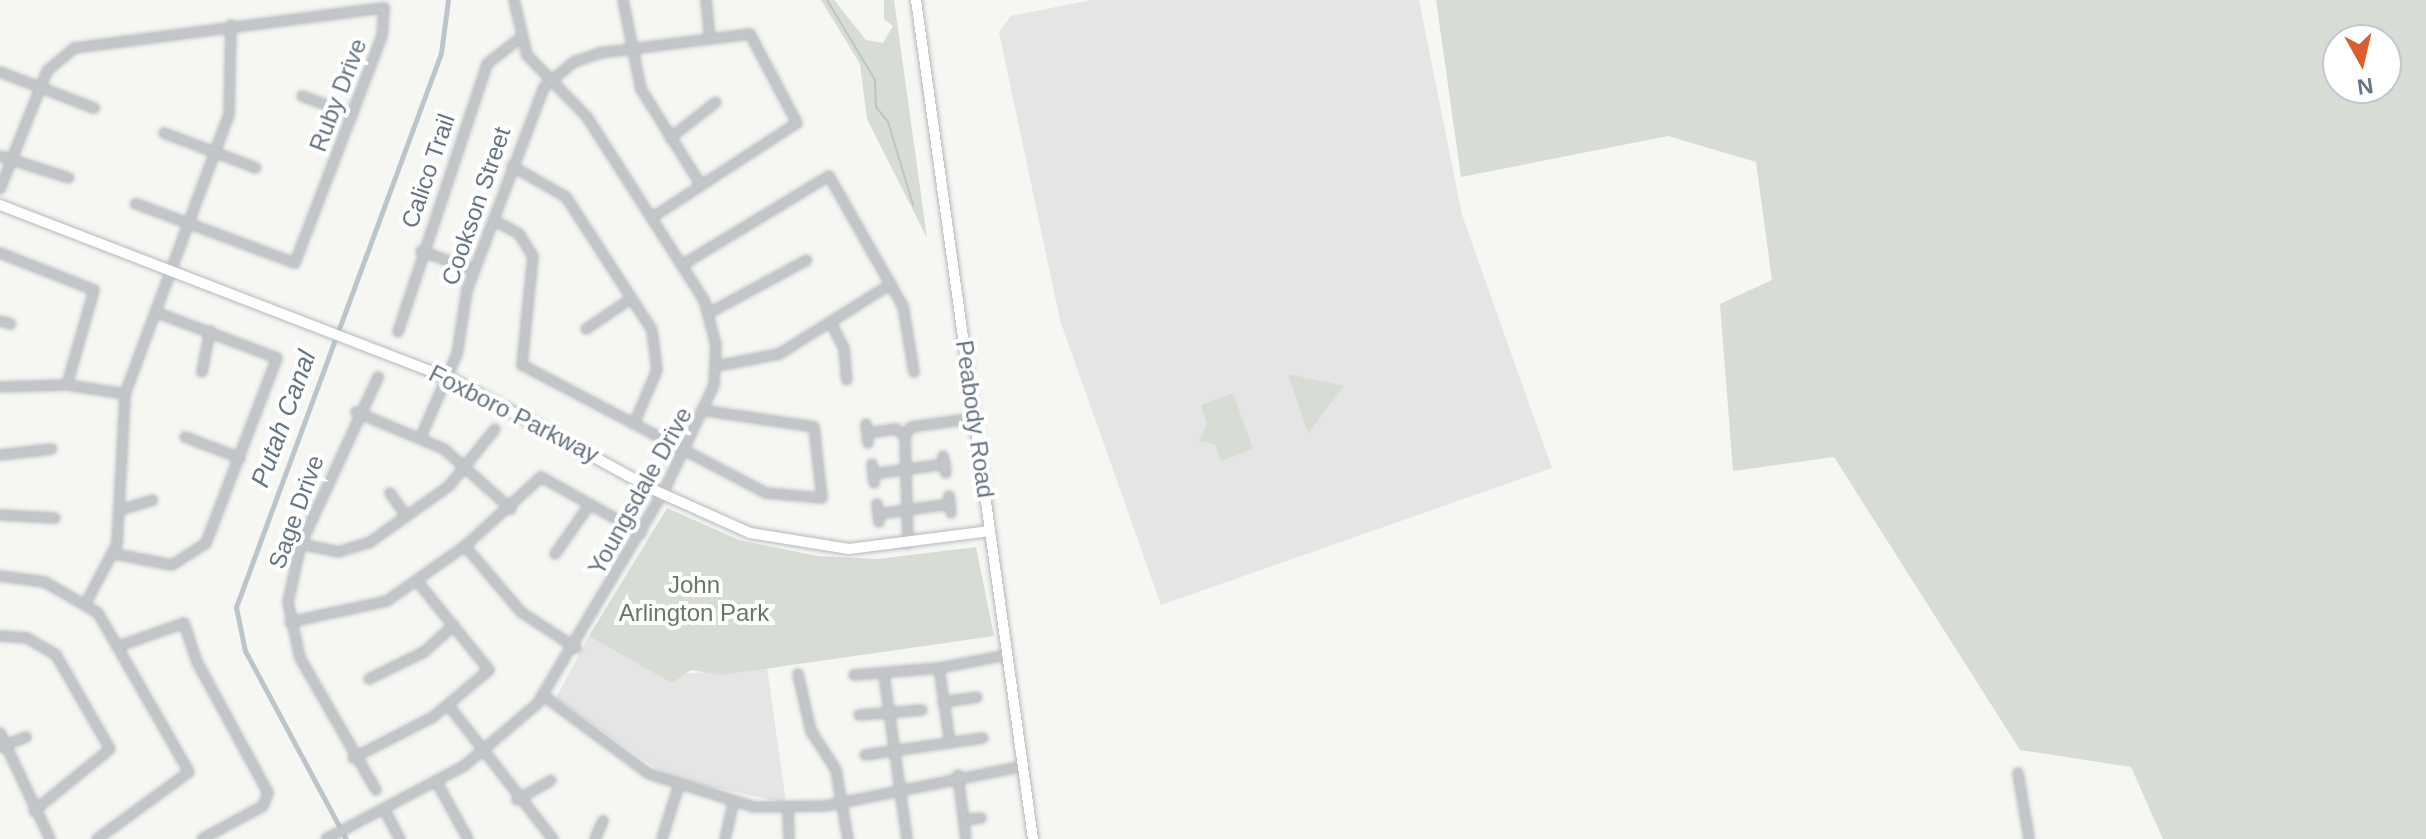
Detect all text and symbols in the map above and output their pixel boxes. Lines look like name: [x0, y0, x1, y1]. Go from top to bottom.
north arrow: [2322, 24, 2402, 104]
street label: Ruby Drive: [303, 34, 373, 156]
text: N: [2356, 73, 2375, 100]
street label: Calico Trail: [395, 110, 461, 232]
street label: Cookson Street: [435, 123, 517, 289]
street label: Peabody Road: [950, 338, 1000, 500]
water label: Putah Canal: [245, 346, 323, 492]
street label: Foxboro Parkway: [424, 359, 604, 469]
street label: Youngsdale Drive: [582, 402, 698, 580]
street label: Sage Drive: [262, 451, 330, 573]
park label: John Arlington Park: [619, 571, 769, 627]

